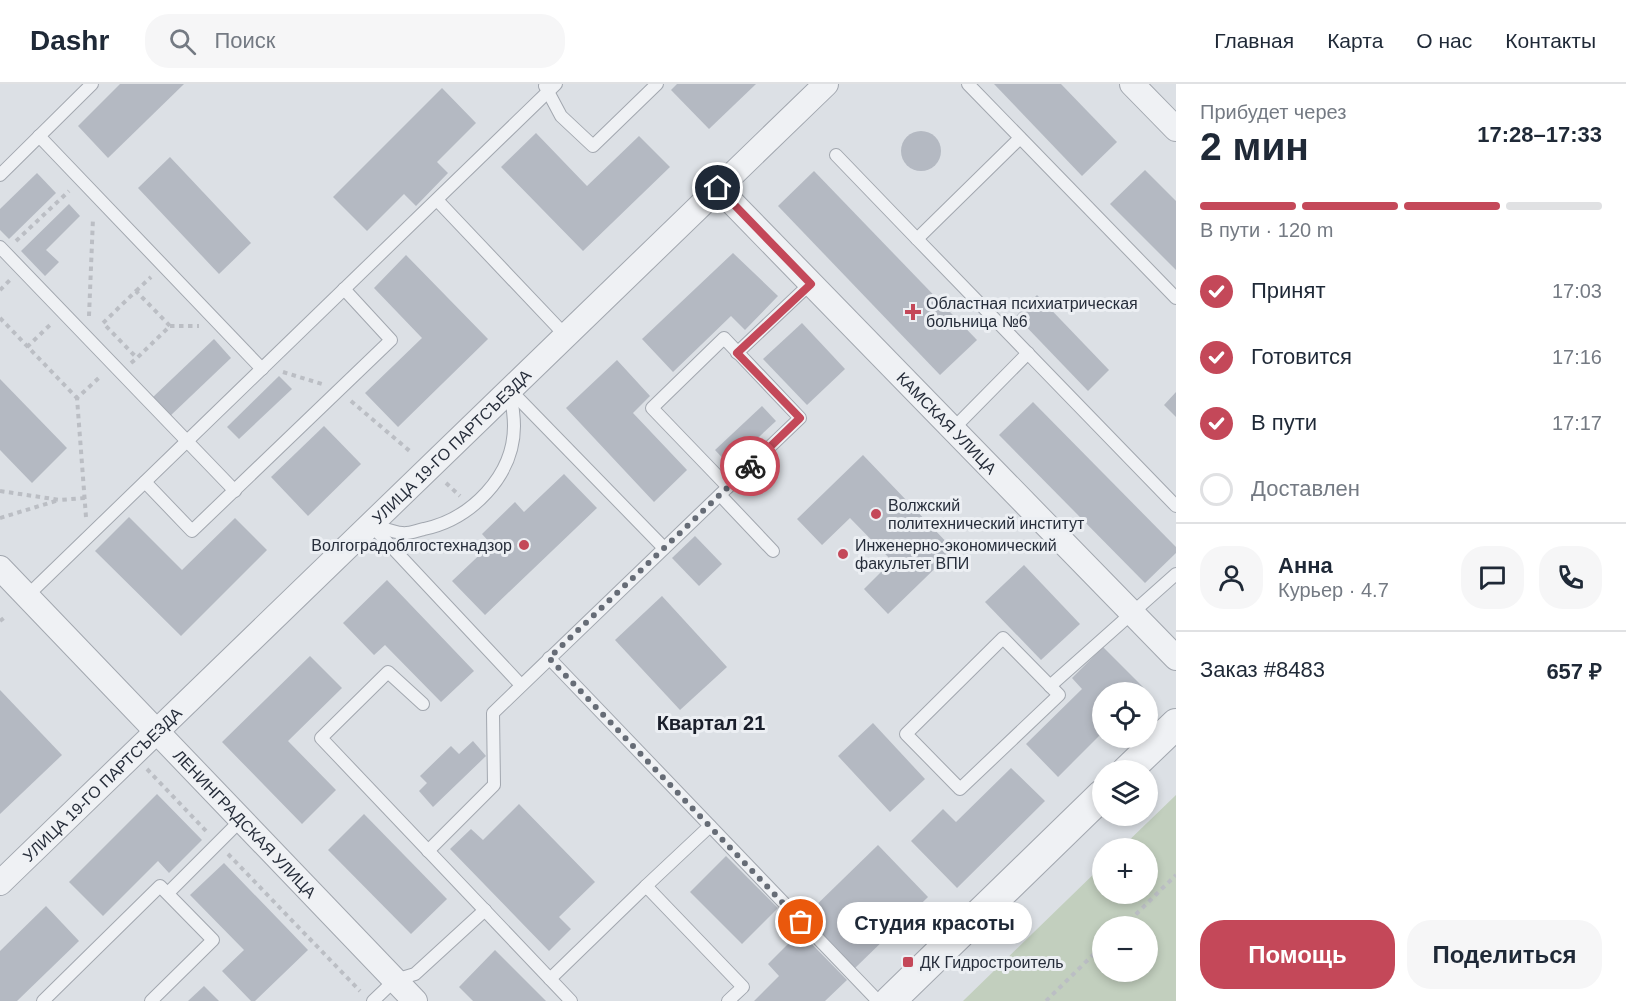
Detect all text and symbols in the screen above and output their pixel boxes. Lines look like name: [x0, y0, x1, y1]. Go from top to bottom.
search box: [145, 14, 565, 68]
text: Dashr: [30, 25, 109, 56]
icon: search: [166, 25, 199, 58]
text: Поиск: [214, 28, 275, 53]
text: Главная: [1214, 29, 1294, 52]
text: Карта: [1327, 29, 1383, 52]
text: О нас: [1416, 29, 1472, 52]
text: Контакты: [1505, 29, 1596, 52]
text: Прибудет через: [1200, 101, 1346, 123]
text: 17:28–17:33: [1477, 122, 1602, 147]
text: 2 мин: [1200, 125, 1309, 168]
pin: [692, 162, 743, 213]
icon: home: [701, 171, 734, 204]
text: В пути · 120 m: [1200, 219, 1333, 241]
icon: check: [1200, 275, 1233, 308]
text: Принят: [1251, 278, 1325, 303]
text: 17:03: [1552, 280, 1602, 302]
place label: Областная психиатрическая больница №6: [926, 295, 1138, 330]
marker: Областная психиатрическая больница №6: [904, 303, 922, 321]
icon: check: [1200, 341, 1233, 374]
text: Готовится: [1251, 344, 1352, 369]
text: 17:16: [1552, 346, 1602, 368]
street label: УЛИЦА 19-ГО ПАРТСЪЕЗДА: [369, 366, 534, 527]
street label: КАМСКАЯ УЛИЦА: [894, 369, 1000, 477]
icon: check: [1200, 407, 1233, 440]
text: В пути: [1251, 410, 1317, 435]
text: 17:17: [1552, 412, 1602, 434]
courier: [720, 436, 780, 496]
icon: bike: [734, 450, 767, 483]
text: Доставлен: [1251, 476, 1360, 501]
place label: Волжский политехнический институт: [888, 497, 1085, 532]
marker: Волжский политехнический институт: [869, 507, 883, 521]
place label: Волгоградоблгостехнадзор: [311, 537, 512, 554]
place label: Инженерно-экономический факультет ВПИ: [855, 537, 1057, 572]
marker: Волгоградоблгостехнадзор: [517, 538, 531, 552]
button: person: [1200, 546, 1263, 609]
button: chat: [1461, 546, 1524, 609]
button: phone: [1539, 546, 1602, 609]
marker: Инженерно-экономический факультет ВПИ: [836, 547, 850, 561]
text: Анна: [1278, 553, 1333, 578]
text: Курьер · 4.7: [1278, 579, 1389, 601]
text: Заказ #8483: [1200, 657, 1325, 682]
text: 657 ₽: [1546, 659, 1602, 684]
map controls: [1092, 682, 1158, 982]
button: locate: [1092, 682, 1158, 748]
street label: УЛИЦА 19-ГО ПАРТСЪЕЗДА: [19, 704, 185, 865]
district label: Квартал 21: [657, 712, 765, 734]
street label: ЛЕНИНГРАДСКАЯ УЛИЦА: [170, 746, 320, 901]
button: layers: [1092, 760, 1158, 826]
button: +: [1092, 838, 1158, 904]
pin: [775, 896, 826, 947]
callout: Студия красоты: [837, 901, 1032, 943]
icon: bag: [784, 905, 817, 938]
text: Студия красоты: [854, 912, 1015, 934]
button: −: [1092, 916, 1158, 982]
button: Помощь: [1200, 920, 1395, 989]
button: Поделиться: [1407, 920, 1602, 989]
place label: ДК Гидростроитель: [920, 954, 1064, 971]
marker: ДК Гидростроитель: [901, 955, 915, 969]

